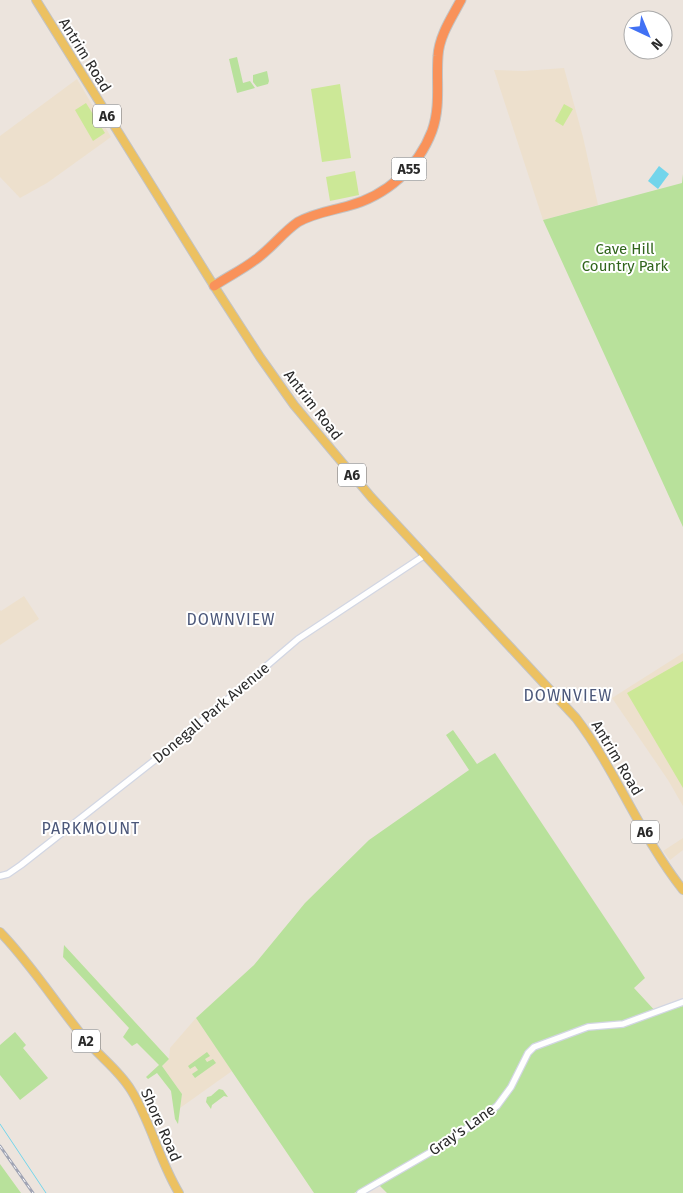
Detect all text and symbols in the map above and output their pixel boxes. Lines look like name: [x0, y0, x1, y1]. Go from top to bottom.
north arrow: [623, 10, 673, 60]
street label: Antrim Road: [55, 15, 115, 95]
text: N: [647, 35, 666, 53]
road number: A6: [93, 104, 121, 128]
road number: A55: [392, 157, 426, 180]
park label: Cave Hill Country Park: [582, 240, 669, 275]
street label: Antrim Road: [280, 366, 346, 444]
road number: A6: [338, 464, 366, 486]
district label: DOWNVIEW: [187, 610, 275, 629]
street label: Donegall Park Avenue: [149, 659, 273, 767]
district label: DOWNVIEW: [524, 686, 612, 705]
street label: Antrim Road: [588, 717, 646, 799]
district label: PARKMOUNT: [42, 819, 140, 838]
road number: A6: [631, 820, 659, 844]
road number: A2: [72, 1030, 100, 1052]
street label: Shore Road: [137, 1086, 185, 1164]
street label: Gray's Lane: [425, 1101, 499, 1159]

